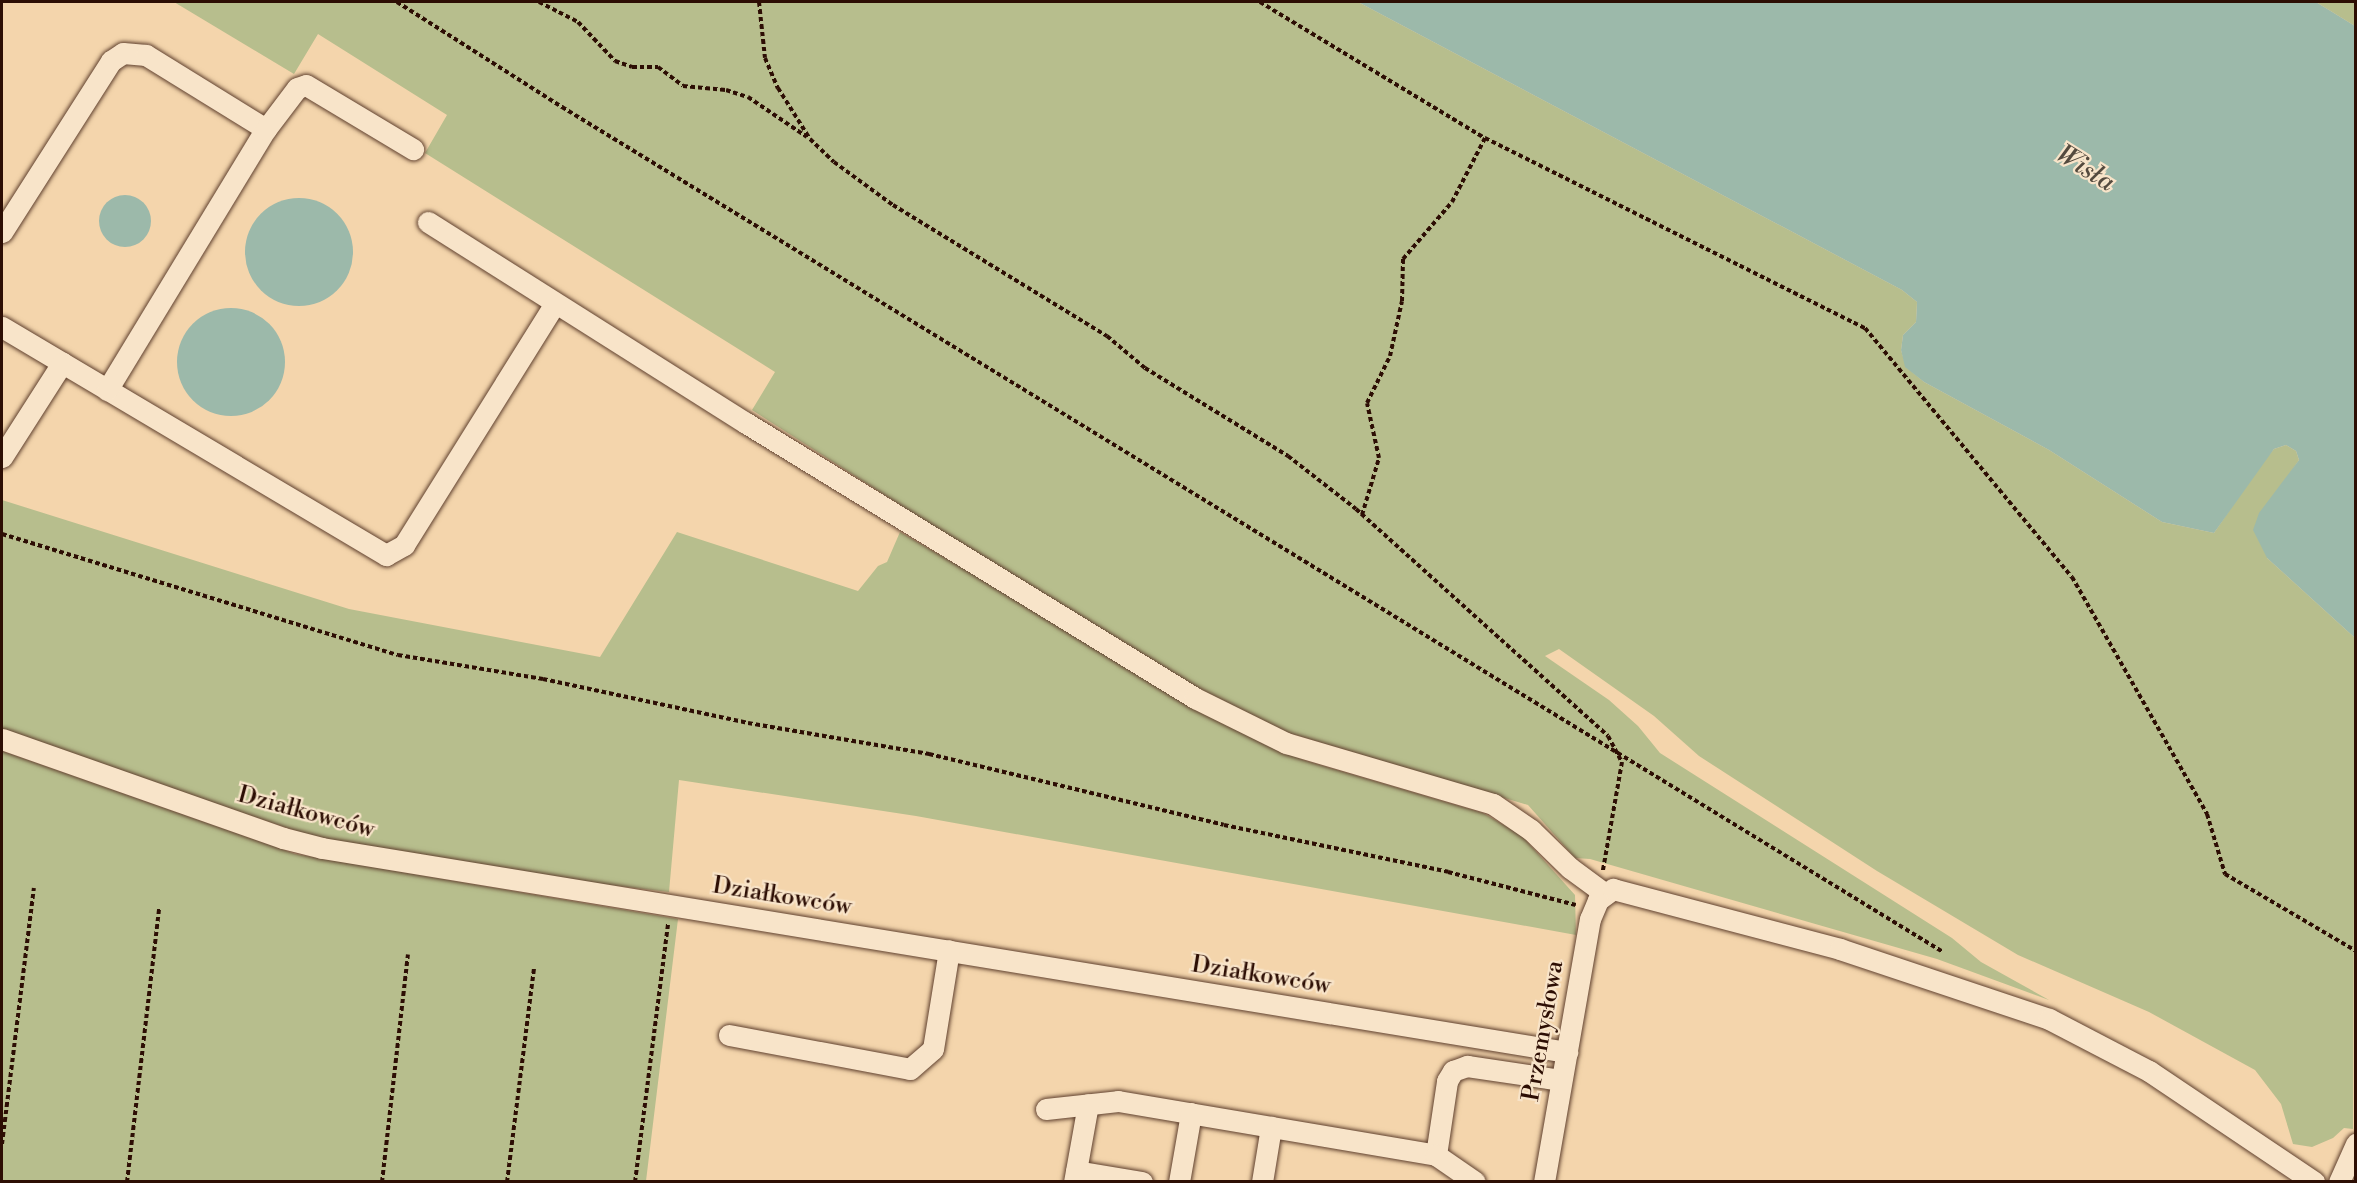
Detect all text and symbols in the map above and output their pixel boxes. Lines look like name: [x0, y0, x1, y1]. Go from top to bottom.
water label: Wisła: [2050, 139, 2120, 199]
street label: Działkowców: [234, 781, 378, 845]
street label: Działkowców: [710, 872, 854, 922]
street label: Działkowców: [1189, 951, 1333, 1001]
street label: Przemysłowa: [1517, 958, 1571, 1104]

